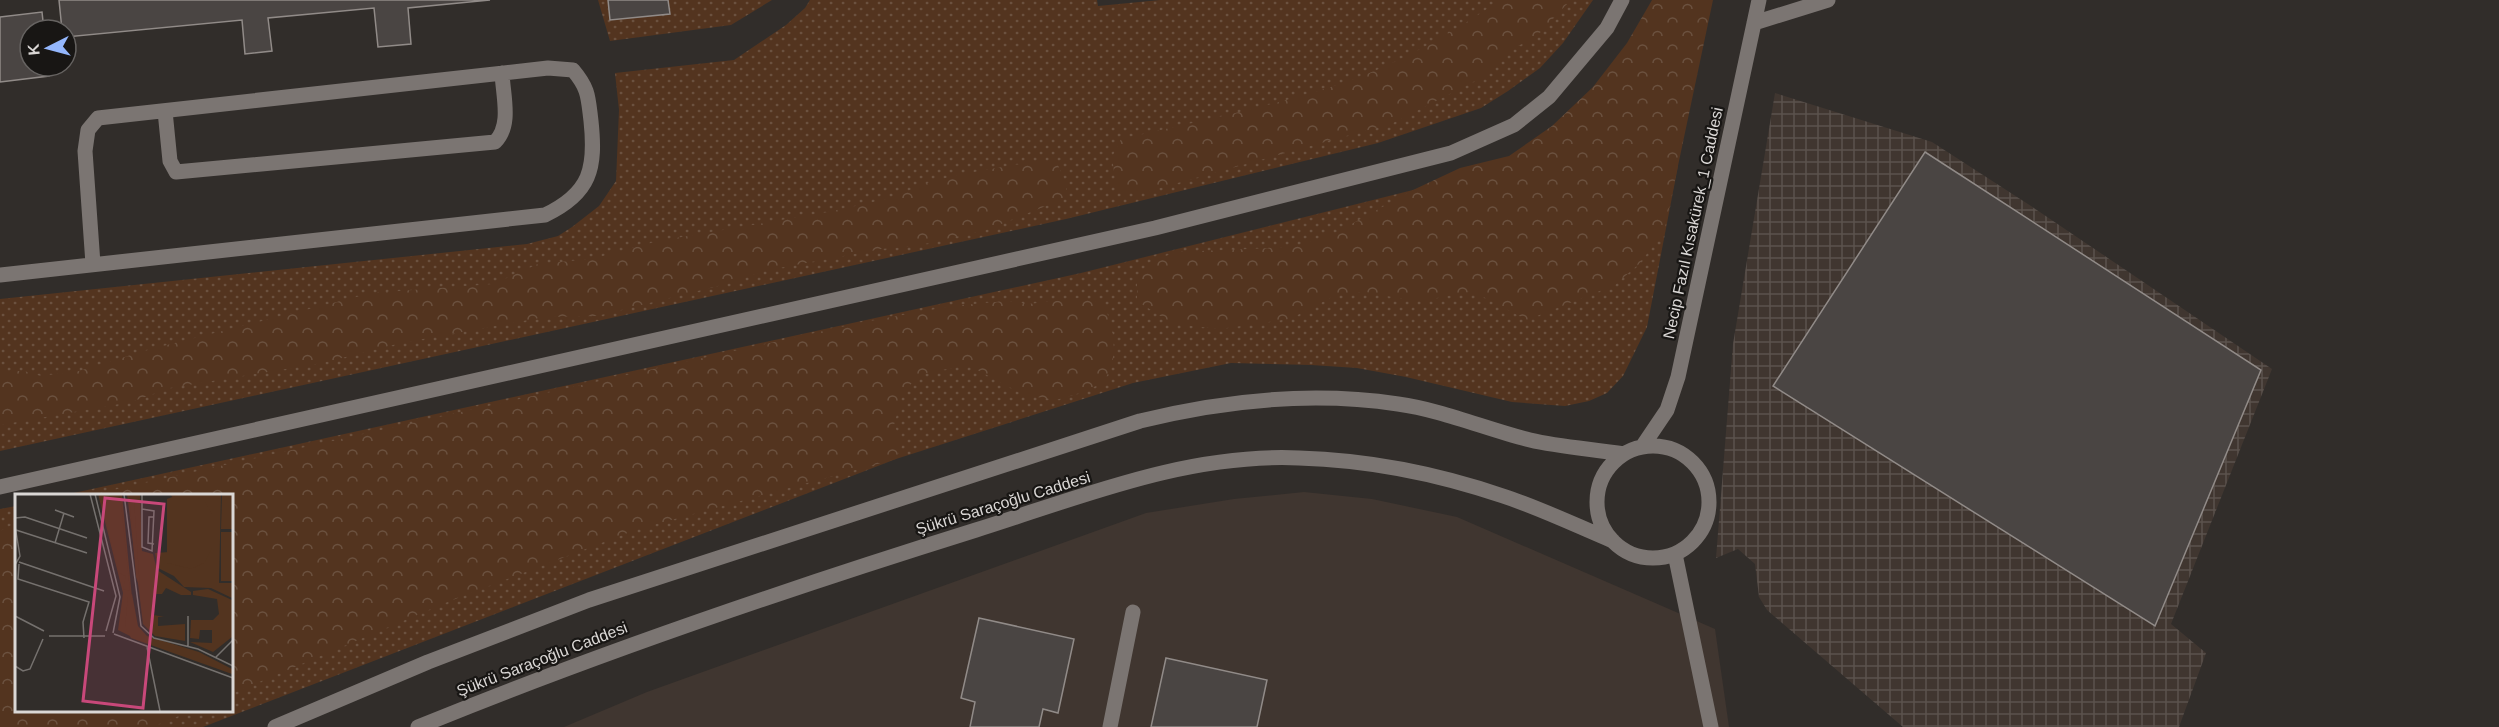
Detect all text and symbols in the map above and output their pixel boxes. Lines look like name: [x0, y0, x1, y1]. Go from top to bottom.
north arrow: [18, 18, 78, 78]
text: K: [24, 42, 43, 56]
street label: Necip Fazıl Kısakürek_1 Caddesi: [1660, 106, 1727, 341]
street label: Şükrü Saraçoğlu Caddesi: [914, 468, 1092, 538]
inset map: [15, 494, 232, 712]
street label: Şükrü Saraçoğlu Caddesi: [454, 619, 630, 699]

